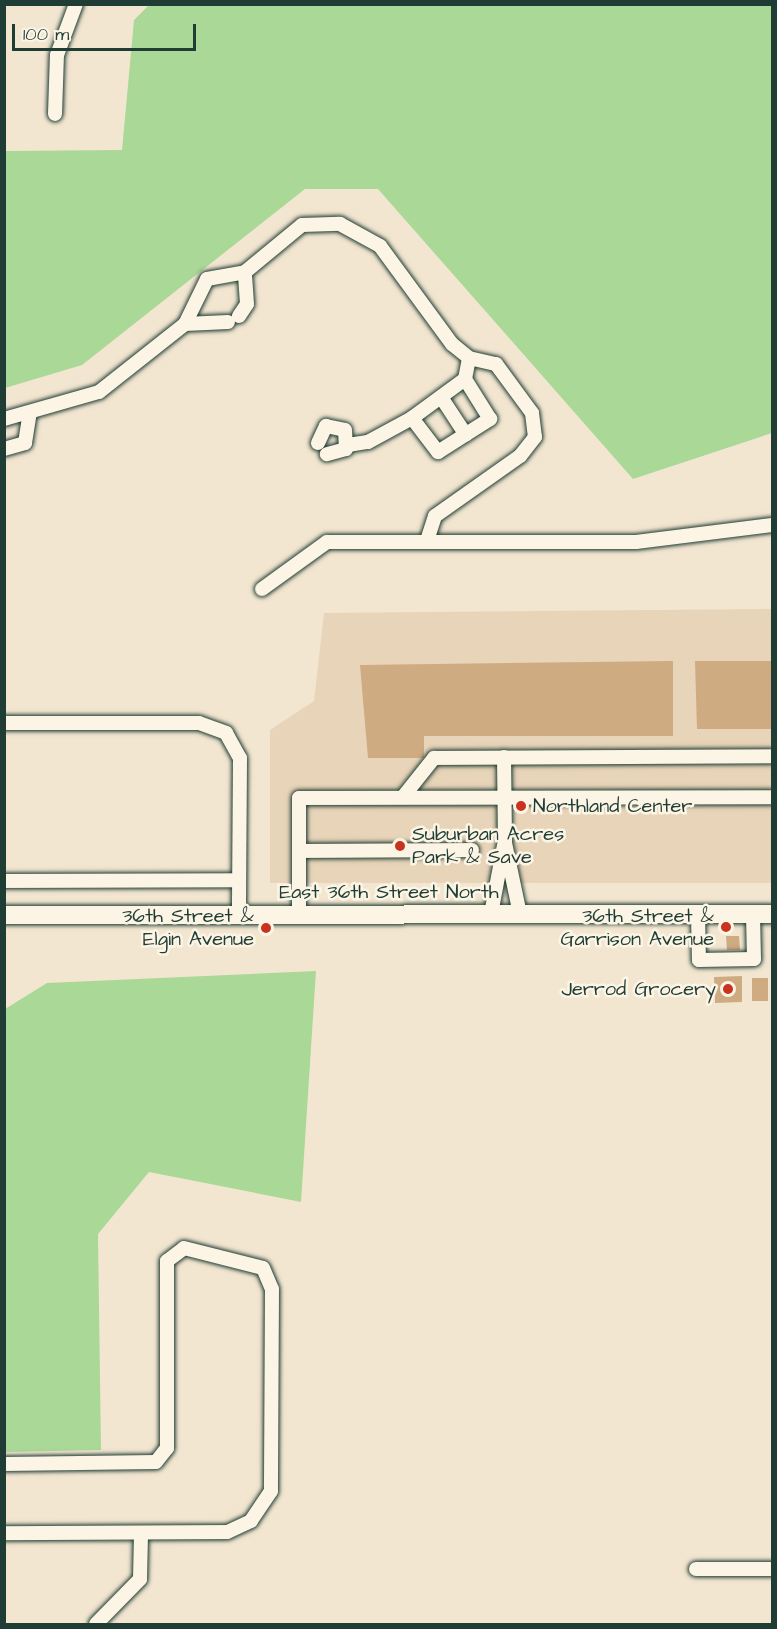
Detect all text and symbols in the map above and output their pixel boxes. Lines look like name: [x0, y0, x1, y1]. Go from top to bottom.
scale bar: [15, 12, 200, 50]
text: 100 m: [23, 22, 69, 47]
place label: Northland Center: [533, 794, 692, 818]
marker: Northland Center: [514, 799, 528, 813]
place label: Suburban Acres Park & Save: [412, 822, 564, 869]
marker: Suburban Acres Park & Save: [393, 839, 407, 853]
street label: East 36th Street North: [279, 880, 499, 904]
place label: 36th Street & Elgin Avenue: [122, 904, 254, 951]
place label: 36th Street & Garrison Avenue: [561, 904, 714, 951]
marker: 36th Street & Garrison Avenue: [719, 920, 733, 934]
marker: 36th Street & Elgin Avenue: [259, 921, 273, 935]
place label: Jerrod Grocery: [561, 977, 716, 1001]
marker: Jerrod Grocery: [721, 982, 735, 996]

